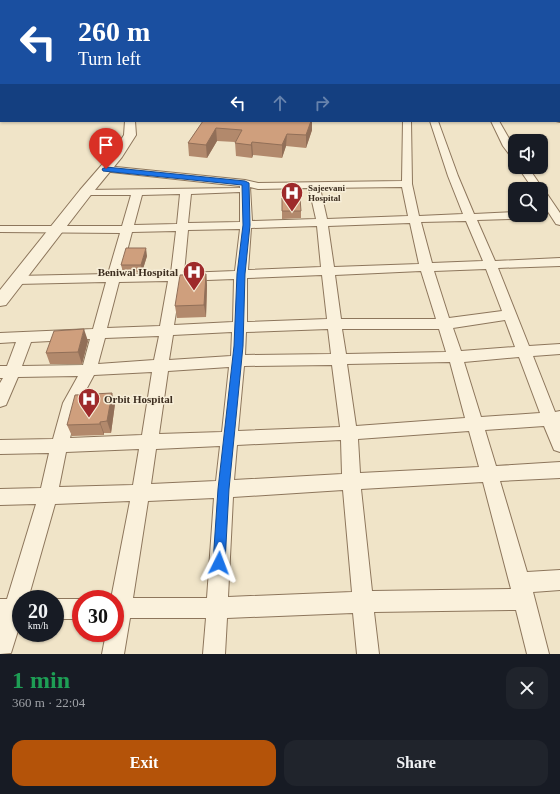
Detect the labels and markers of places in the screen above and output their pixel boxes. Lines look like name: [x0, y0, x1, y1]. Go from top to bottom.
pin: [89, 128, 123, 169]
hospital icon: Sajeevani Hospital: [279, 180, 305, 213]
place label: Sajeevani Hospital: [308, 183, 345, 203]
hospital icon: Beniwal Hospital: [181, 259, 207, 292]
place label: Beniwal Hospital: [98, 266, 178, 278]
hospital icon: Orbit Hospital: [76, 386, 102, 419]
place label: Orbit Hospital: [104, 393, 173, 405]

